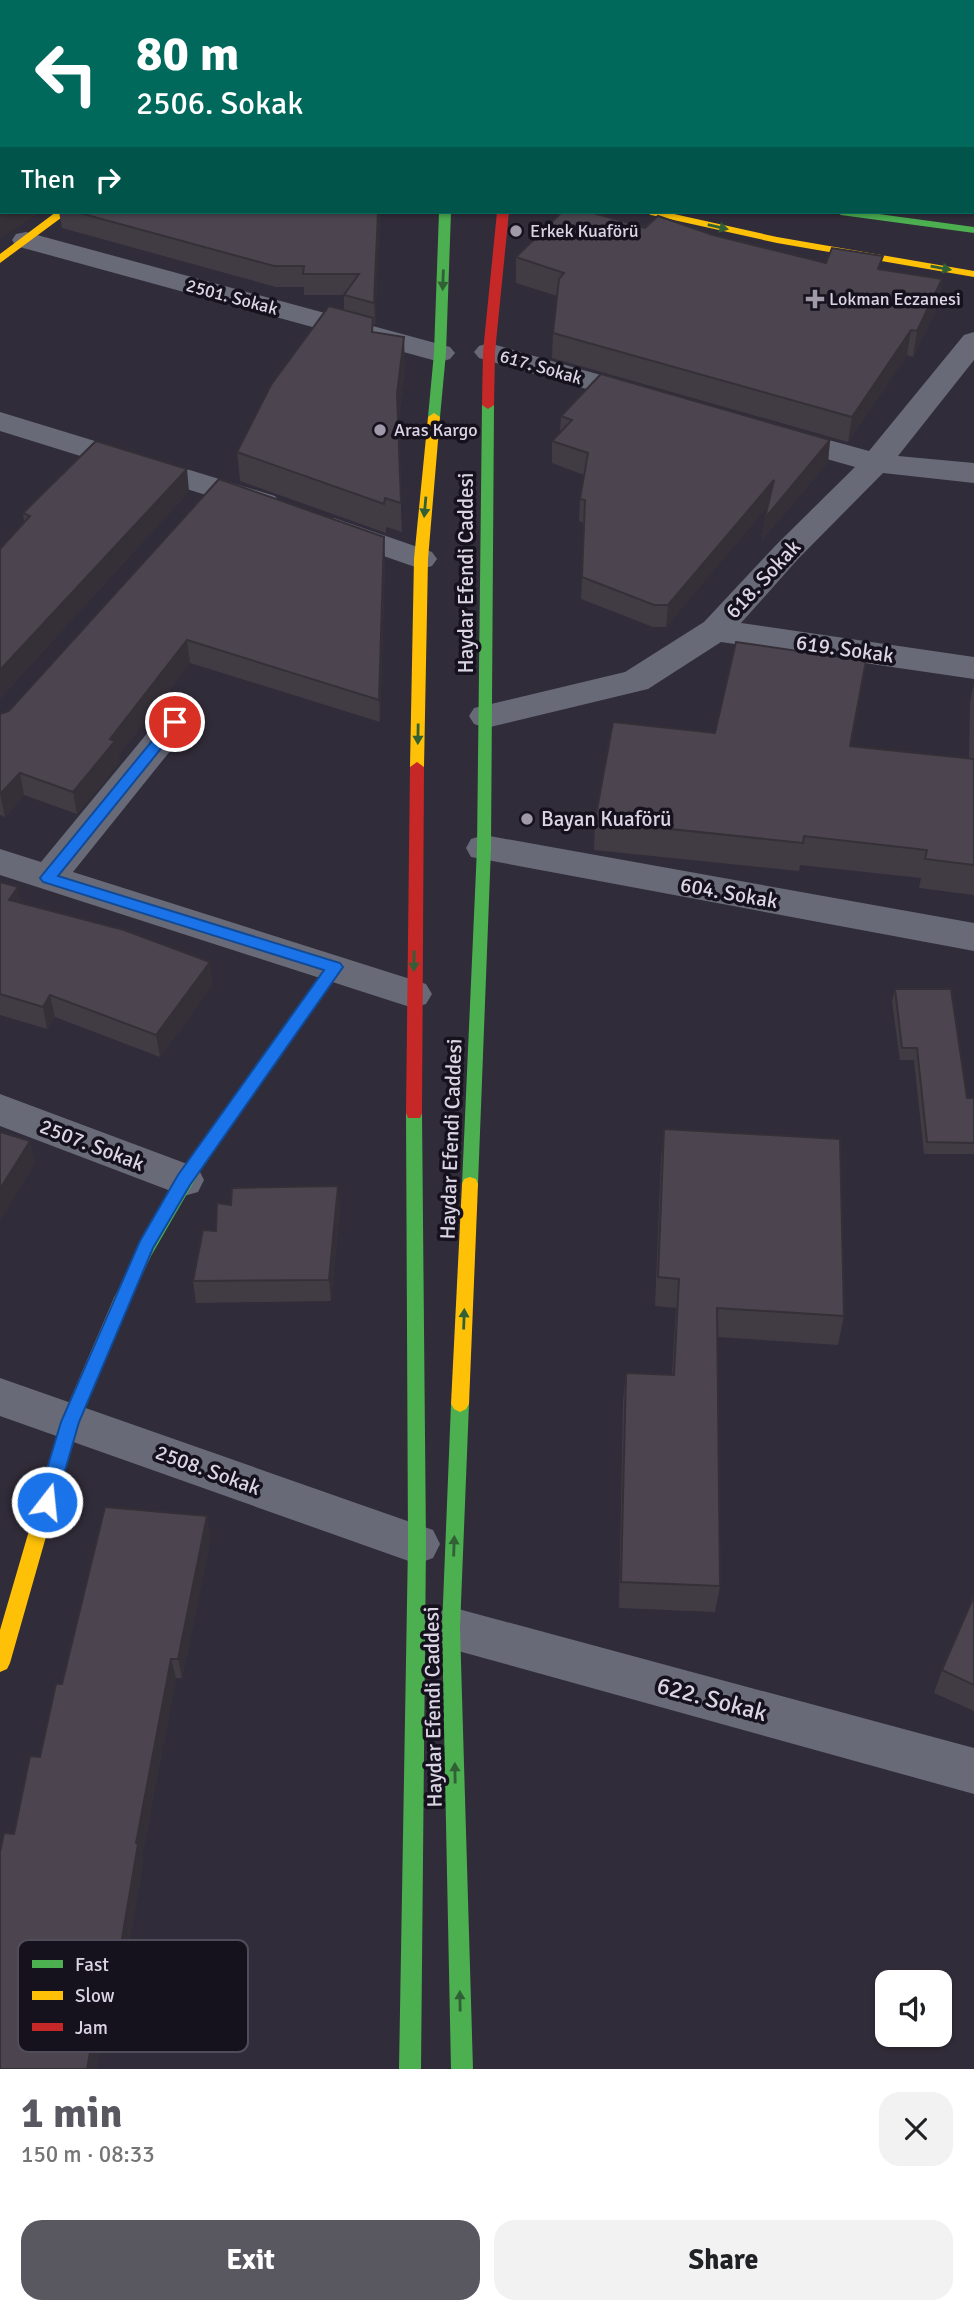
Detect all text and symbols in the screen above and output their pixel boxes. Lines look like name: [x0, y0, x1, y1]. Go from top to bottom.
text: 80 m: [136, 24, 239, 84]
icon: left: [21, 28, 112, 119]
text: 2506. Sokak: [136, 84, 303, 123]
icon: right: [89, 161, 127, 199]
text: Then: [21, 164, 75, 196]
place label: Erkek Kuaförü: [530, 220, 639, 242]
one-way arrow: [707, 221, 729, 232]
marker: Erkek Kuaförü: [508, 223, 524, 239]
one-way arrow: [930, 263, 952, 274]
one-way arrow: [437, 269, 448, 291]
street label: 2501. Sokak: [184, 274, 280, 320]
place label: Lokman Eczanesi: [829, 288, 961, 310]
marker: Lokman Eczanesi: [807, 291, 823, 307]
street label: 617. Sokak: [497, 345, 585, 389]
place label: Aras Kargo: [394, 419, 478, 441]
marker: Aras Kargo: [372, 422, 388, 438]
street label: Haydar Efendi Caddesi: [453, 472, 479, 674]
one-way arrow: [420, 496, 431, 518]
street label: 618. Sokak: [720, 534, 806, 624]
street label: 619. Sokak: [794, 629, 896, 669]
pin: [145, 692, 205, 752]
icon: arrive: [156, 703, 194, 741]
one-way arrow: [412, 723, 423, 745]
place label: Bayan Kuaförü: [541, 806, 672, 832]
marker: Bayan Kuaförü: [519, 811, 535, 827]
street label: 604. Sokak: [678, 872, 780, 914]
one-way arrow: [408, 951, 419, 973]
street label: Haydar Efendi Caddesi: [434, 1038, 468, 1240]
street label: 2507. Sokak: [36, 1113, 148, 1177]
one-way arrow: [459, 1307, 470, 1329]
street label: 2508. Sokak: [152, 1439, 264, 1501]
position arrow: [10.0, 1465, 84.0, 1539]
one-way arrow: [449, 1535, 460, 1557]
street label: Haydar Efendi Caddesi: [418, 1606, 448, 1808]
street label: 622. Sokak: [654, 1670, 770, 1728]
one-way arrow: [449, 1762, 460, 1784]
legend: [18, 1940, 248, 2052]
text: Fast: [75, 1953, 109, 1977]
map controls: [875, 1970, 952, 2047]
button: sound: [875, 1970, 952, 2047]
text: Slow: [75, 1984, 115, 2008]
one-way arrow: [455, 1990, 466, 2012]
text: Jam: [75, 2016, 108, 2040]
text: 1 min: [21, 2088, 122, 2139]
button: close: [879, 2092, 953, 2166]
text: 150 m · 08:33: [21, 2140, 155, 2169]
button: Exit: [21, 2220, 480, 2300]
button: Share: [494, 2220, 953, 2300]

